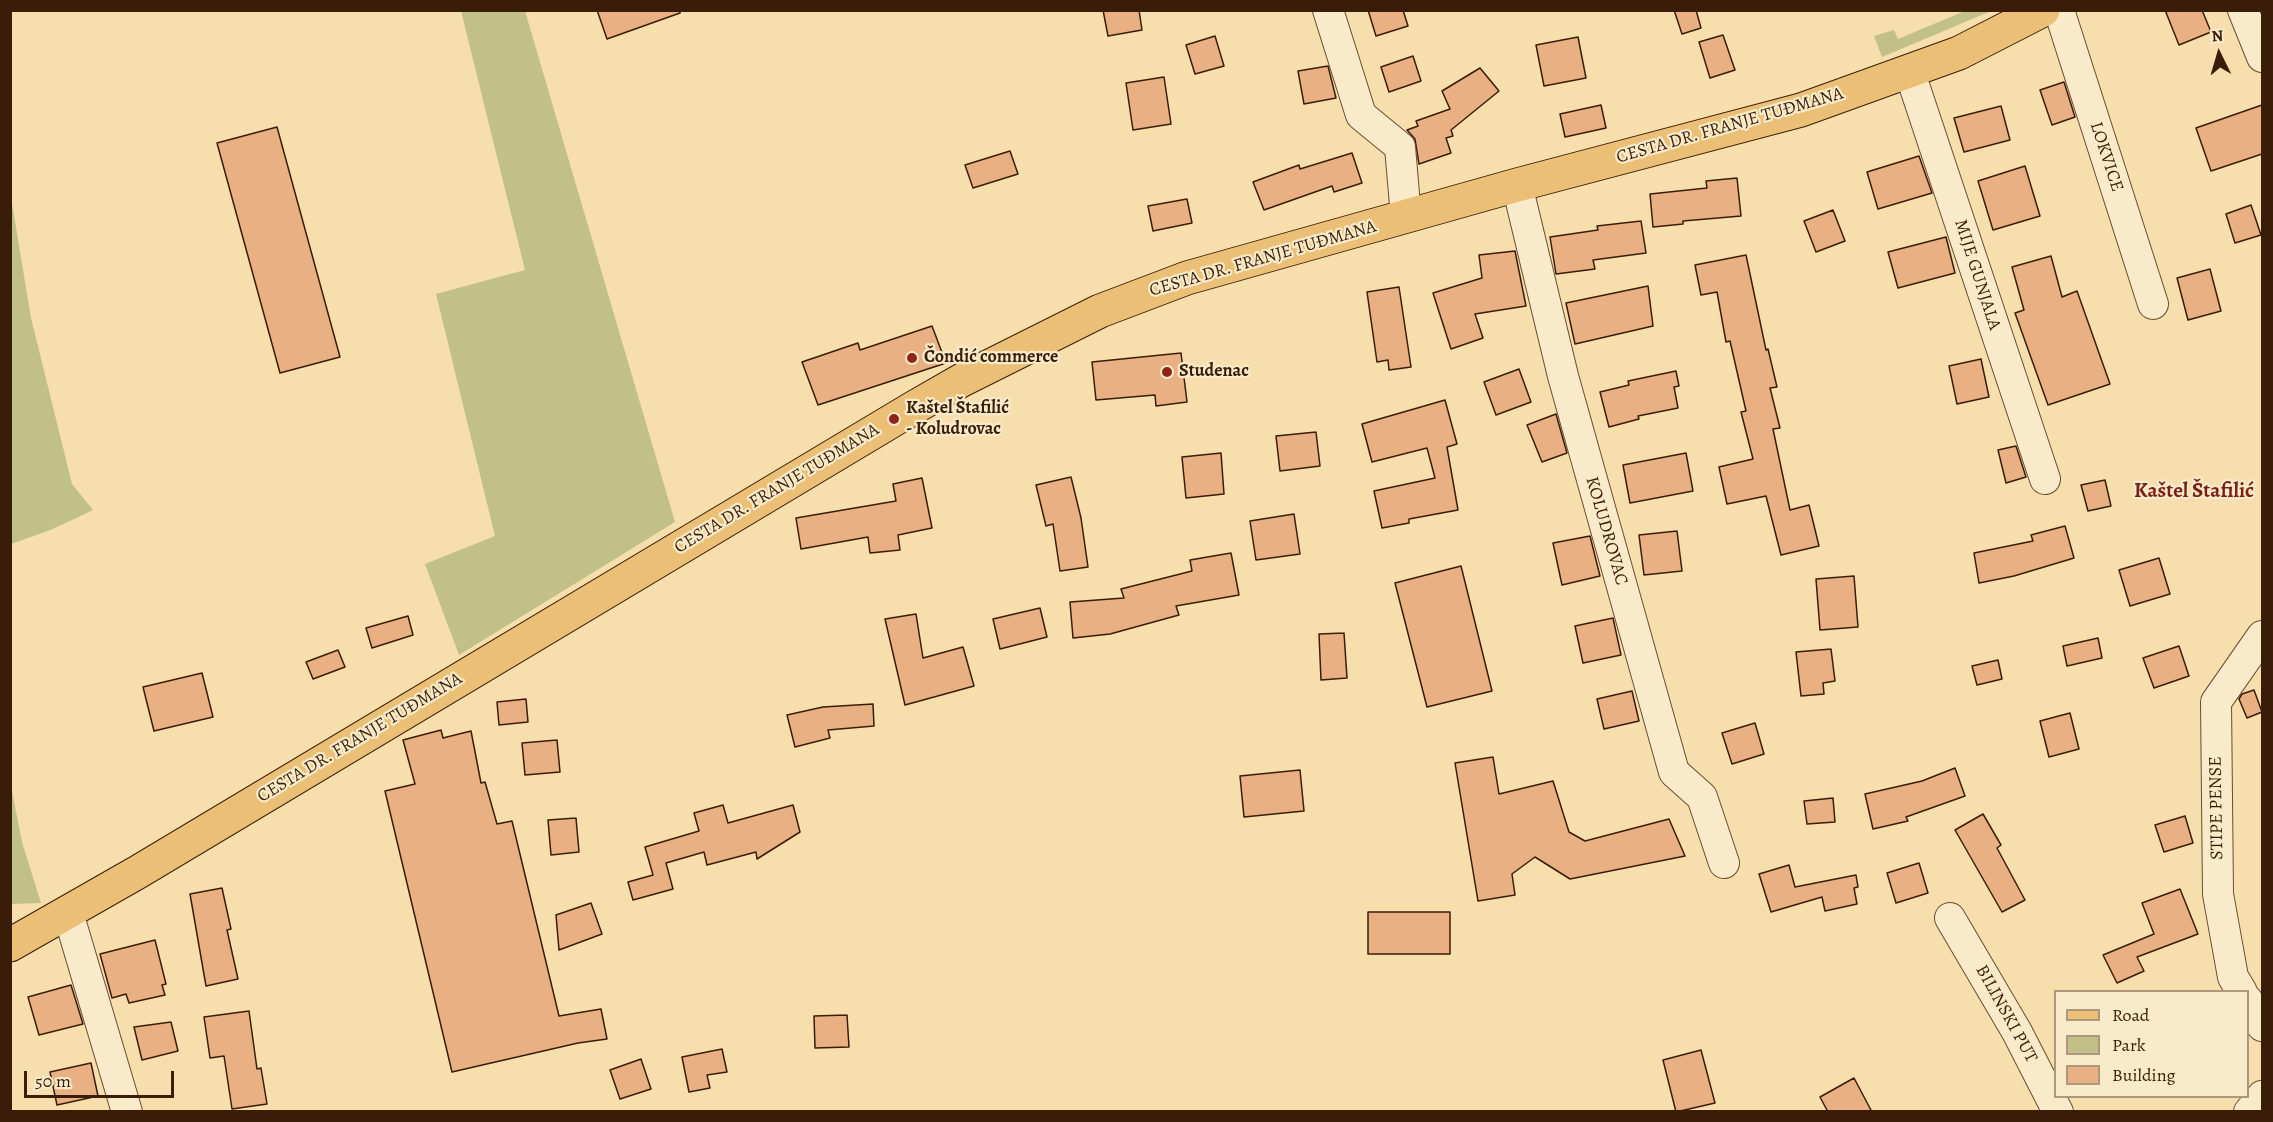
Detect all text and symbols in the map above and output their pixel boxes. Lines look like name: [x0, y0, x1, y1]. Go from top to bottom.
north arrow: [2189, 24, 2249, 84]
text: N: [2211, 25, 2224, 48]
street label: CESTA DR. FRANJE TUĐMANA: [1614, 83, 1846, 169]
street label: LOKVICE: [2085, 119, 2127, 195]
street label: CESTA DR. FRANJE TUĐMANA: [1147, 216, 1379, 302]
street label: MIJE GUNJALA: [1949, 217, 2005, 333]
place label: Čondić commerce: [924, 347, 1058, 369]
marker: Čondić commerce: [905, 351, 919, 365]
place label: Studenac: [1179, 361, 1249, 383]
marker: Studenac: [1160, 365, 1174, 379]
place label: Kaštel Štafilić - Koludrovac: [906, 398, 1009, 440]
marker: Kaštel Štafilić - Koludrovac: [887, 412, 901, 426]
street label: CESTA DR. FRANJE TUĐMANA: [671, 419, 883, 559]
street label: KOLUDROVAC: [1580, 474, 1632, 588]
district label: Kaštel Štafilić: [2134, 479, 2254, 505]
street label: CESTA DR. FRANJE TUĐMANA: [254, 668, 466, 808]
street label: STIPE PENSE: [2205, 756, 2229, 860]
street label: BILINSKI PUT: [1970, 961, 2042, 1067]
legend: [2054, 990, 2249, 1098]
text: Road: [2112, 1003, 2149, 1027]
text: Park: [2112, 1033, 2146, 1057]
scale bar: [27, 1059, 177, 1097]
text: Building: [2112, 1063, 2176, 1087]
text: 50 m: [35, 1069, 71, 1093]

